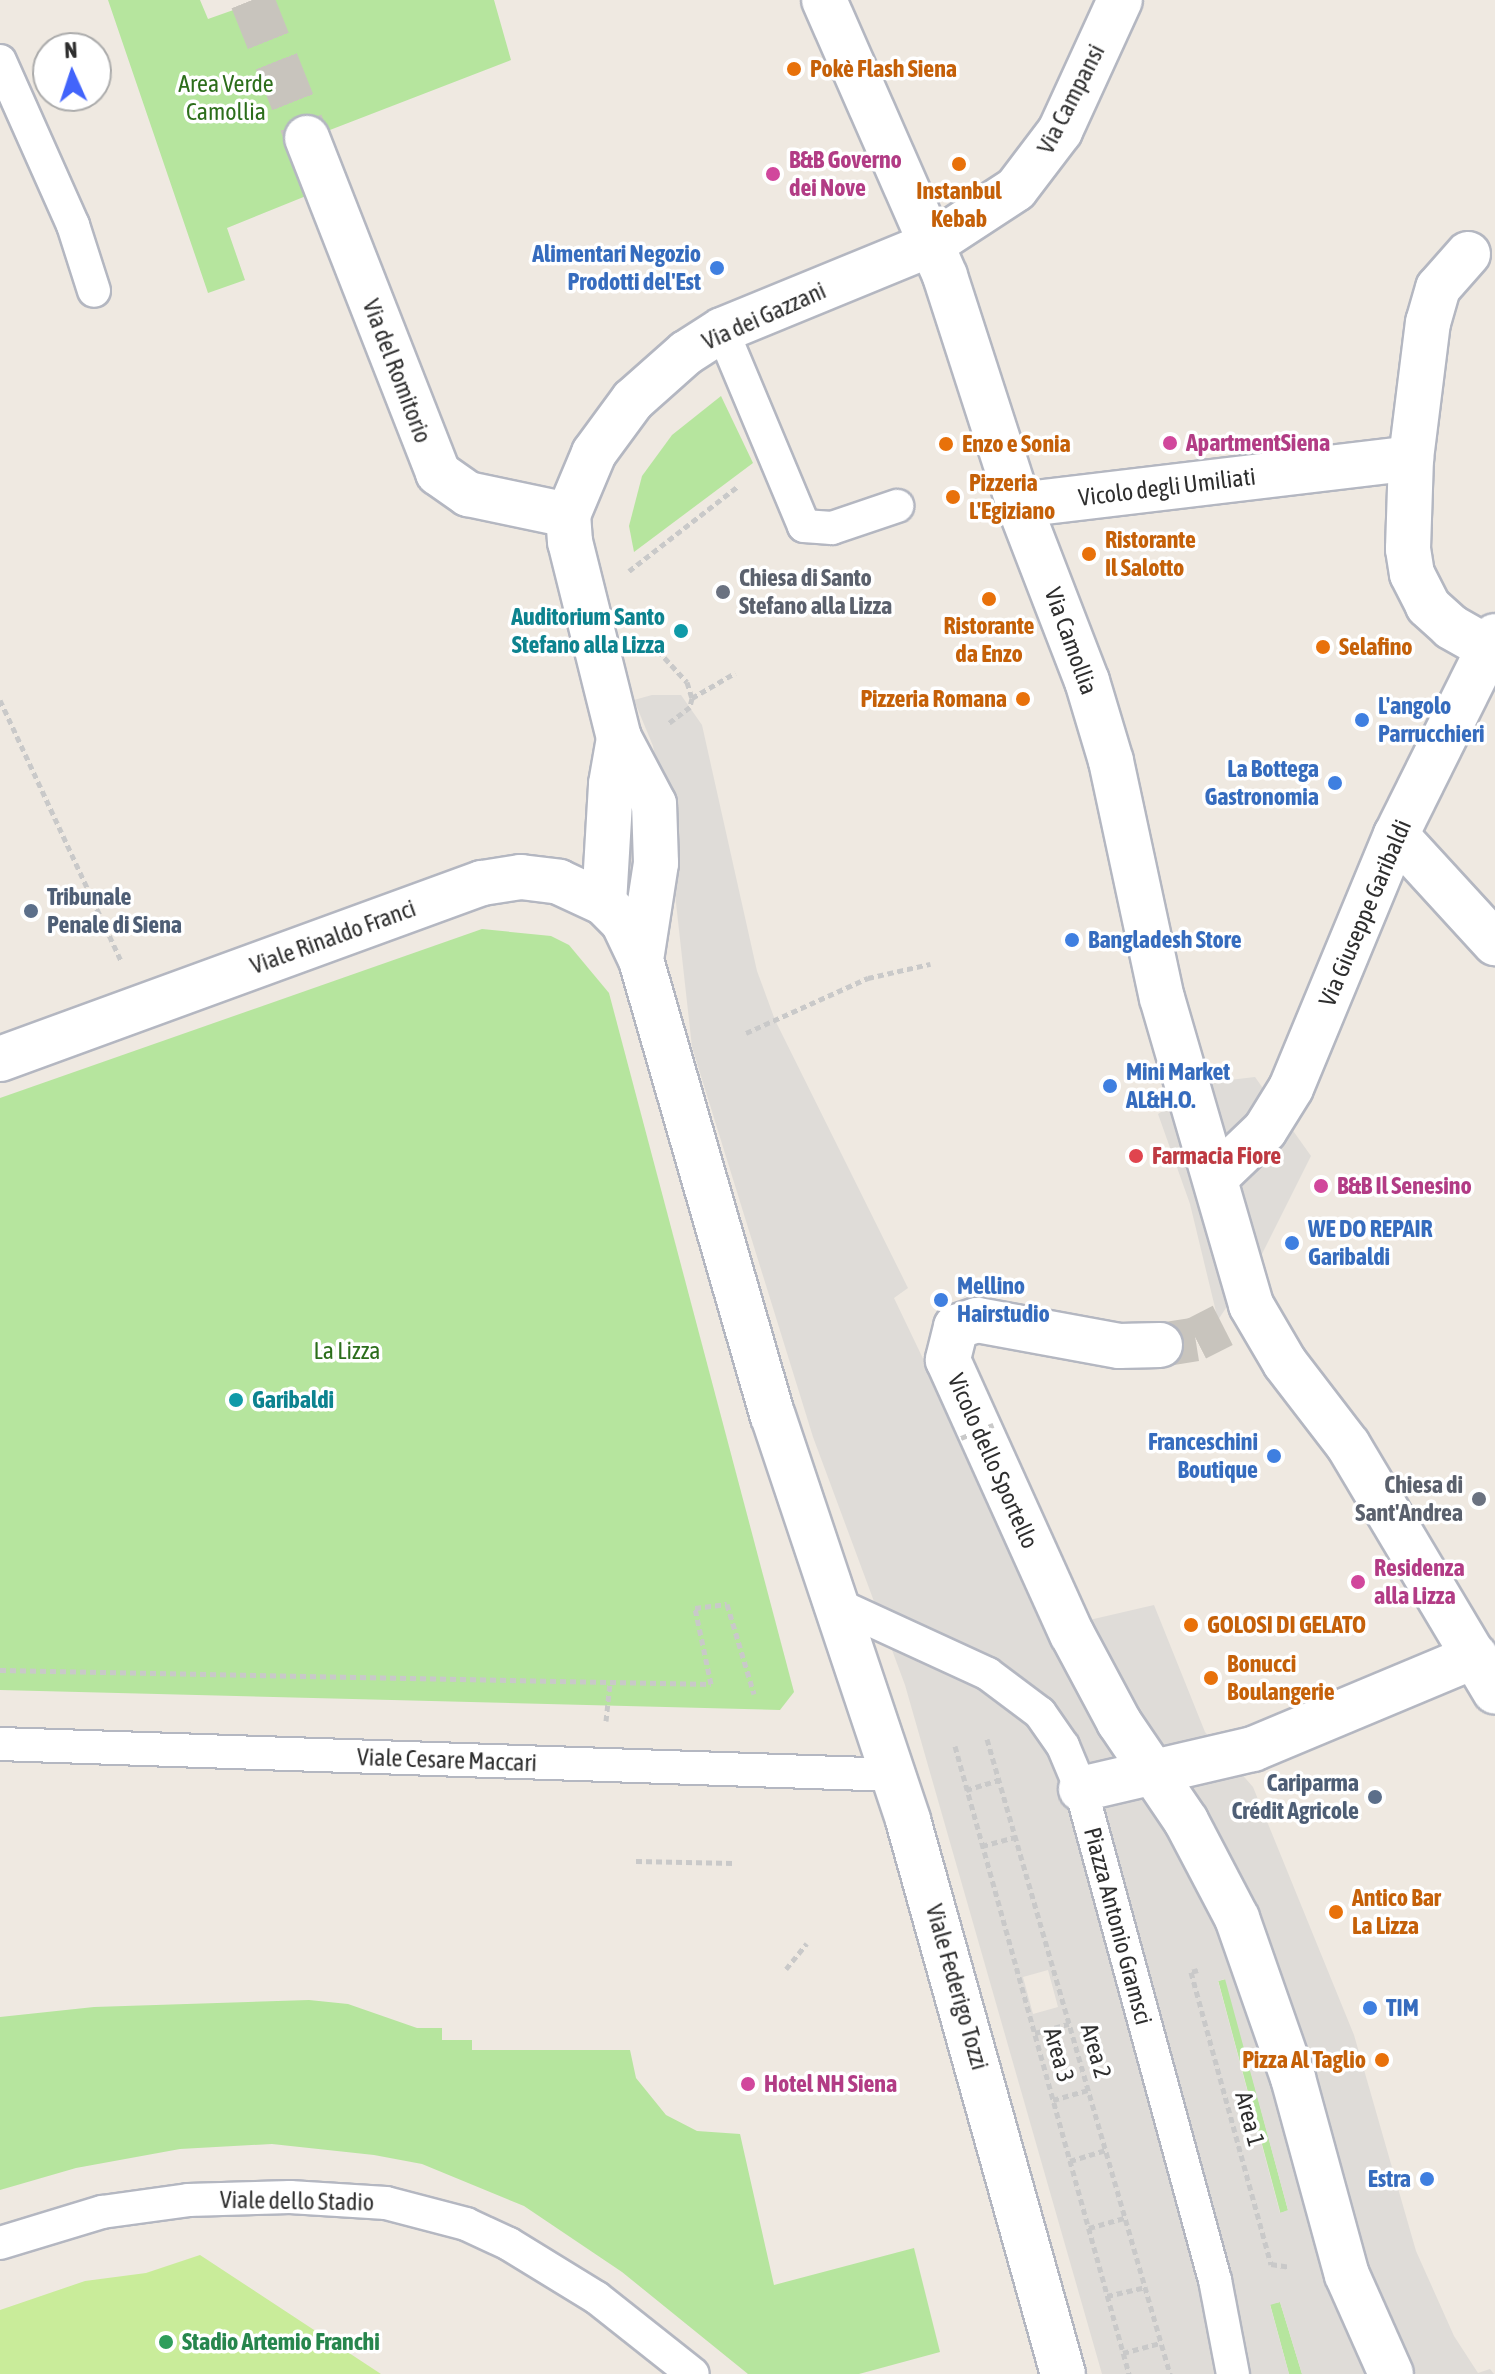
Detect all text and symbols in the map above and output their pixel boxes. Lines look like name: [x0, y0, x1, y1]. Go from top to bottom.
north arrow: [32, 32, 112, 112]
text: N: [64, 37, 78, 63]
street label: Via Campansi: [1031, 39, 1111, 159]
place label: Pokè Flash Siena: [810, 55, 957, 83]
marker: Pokè Flash Siena: [785, 60, 803, 78]
park label: Area Verde Camollia: [178, 70, 274, 126]
place label: B&B Governo dei Nove: [789, 146, 902, 202]
marker: Instanbul Kebab: [950, 155, 968, 173]
marker: B&B Governo dei Nove: [764, 165, 782, 183]
place label: Instanbul Kebab: [916, 177, 1002, 233]
place label: Alimentari Negozio Prodotti del'Est: [532, 240, 701, 296]
marker: Alimentari Negozio Prodotti del'Est: [708, 259, 726, 277]
street label: Via dei Gazzani: [698, 276, 830, 356]
street label: Via del Romitorio: [356, 295, 438, 447]
place label: ApartmentSiena: [1186, 429, 1330, 457]
place label: Enzo e Sonia: [962, 430, 1071, 458]
marker: ApartmentSiena: [1161, 434, 1179, 452]
marker: Enzo e Sonia: [937, 435, 955, 453]
street label: Vicolo degli Umiliati: [1077, 462, 1257, 512]
place label: Pizzeria L'Egiziano: [969, 469, 1055, 525]
marker: Pizzeria L'Egiziano: [944, 488, 962, 506]
place label: Ristorante Il Salotto: [1105, 526, 1196, 582]
marker: Ristorante Il Salotto: [1080, 545, 1098, 563]
place label: Chiesa di Santo Stefano alla Lizza: [739, 564, 892, 620]
marker: Chiesa di Santo Stefano alla Lizza: [714, 583, 732, 601]
street label: Via Camollia: [1038, 584, 1104, 698]
marker: Ristorante da Enzo: [980, 590, 998, 608]
place label: Auditorium Santo Stefano alla Lizza: [511, 603, 665, 659]
place label: Ristorante da Enzo: [944, 612, 1034, 668]
marker: Auditorium Santo Stefano alla Lizza: [672, 622, 690, 640]
place label: Selafino: [1339, 633, 1413, 661]
marker: Selafino: [1314, 638, 1332, 656]
place label: Pizzeria Romana: [860, 685, 1007, 713]
marker: Pizzeria Romana: [1014, 690, 1032, 708]
place label: L'angolo Parrucchieri: [1378, 692, 1485, 748]
marker: L'angolo Parrucchieri: [1353, 711, 1371, 729]
place label: La Bottega Gastronomia: [1204, 755, 1319, 811]
marker: La Bottega Gastronomia: [1326, 774, 1344, 792]
street label: Via Giuseppe Garibaldi: [1313, 815, 1417, 1011]
place label: Tribunale Penale di Siena: [47, 883, 182, 939]
street label: Viale Rinaldo Franci: [246, 894, 420, 980]
marker: Tribunale Penale di Siena: [22, 902, 40, 920]
place label: Bangladesh Store: [1088, 926, 1242, 954]
marker: Bangladesh Store: [1063, 931, 1081, 949]
place label: Mini Market AL&H.O.: [1126, 1058, 1230, 1114]
marker: Mini Market AL&H.O.: [1101, 1077, 1119, 1095]
place label: Farmacia Fiore: [1152, 1142, 1281, 1170]
marker: Farmacia Fiore: [1127, 1147, 1145, 1165]
place label: B&B Il Senesino: [1337, 1172, 1472, 1200]
marker: B&B Il Senesino: [1312, 1177, 1330, 1195]
place label: WE DO REPAIR Garibaldi: [1308, 1215, 1433, 1271]
marker: WE DO REPAIR Garibaldi: [1283, 1234, 1301, 1252]
place label: Mellino Hairstudio: [957, 1272, 1050, 1328]
marker: Mellino Hairstudio: [932, 1291, 950, 1309]
park label: La Lizza: [314, 1337, 380, 1365]
street label: Vicolo dello Sportello: [942, 1369, 1044, 1553]
place label: Garibaldi: [252, 1386, 334, 1414]
marker: Garibaldi: [227, 1391, 245, 1409]
place label: Franceschini Boutique: [1148, 1428, 1258, 1484]
marker: Franceschini Boutique: [1265, 1447, 1283, 1465]
place label: Chiesa di Sant'Andrea: [1355, 1471, 1463, 1527]
marker: Chiesa di Sant'Andrea: [1470, 1490, 1488, 1508]
place label: Residenza alla Lizza: [1374, 1554, 1465, 1610]
marker: Residenza alla Lizza: [1349, 1573, 1367, 1591]
place label: GOLOSI DI GELATO: [1207, 1611, 1366, 1639]
marker: GOLOSI DI GELATO: [1182, 1616, 1200, 1634]
place label: Bonucci Boulangerie: [1227, 1650, 1335, 1706]
marker: Bonucci Boulangerie: [1202, 1669, 1220, 1687]
street label: Viale Cesare Maccari: [357, 1742, 537, 1778]
place label: Cariparma Crédit Agricole: [1231, 1769, 1359, 1825]
marker: Cariparma Crédit Agricole: [1366, 1788, 1384, 1806]
street label: Piazza Antonio Gramsci: [1078, 1824, 1158, 2028]
place label: Antico Bar La Lizza: [1352, 1884, 1441, 1940]
street label: Viale Federigo Tozzi: [920, 1901, 994, 2073]
marker: Antico Bar La Lizza: [1327, 1903, 1345, 1921]
place label: TIM: [1386, 1994, 1419, 2022]
marker: TIM: [1361, 1999, 1379, 2017]
street label: Area 2: [1075, 2020, 1117, 2082]
street label: Area 3: [1038, 2024, 1080, 2086]
place label: Pizza Al Taglio: [1242, 2046, 1366, 2074]
marker: Pizza Al Taglio: [1373, 2051, 1391, 2069]
place label: Hotel NH Siena: [764, 2070, 897, 2098]
marker: Hotel NH Siena: [739, 2075, 757, 2093]
street label: Area 1: [1229, 2088, 1271, 2150]
place label: Estra: [1368, 2165, 1411, 2193]
marker: Estra: [1418, 2170, 1436, 2188]
street label: Viale dello Stadio: [220, 2185, 374, 2217]
place label: Stadio Artemio Franchi: [182, 2328, 380, 2356]
marker: Stadio Artemio Franchi: [157, 2333, 175, 2351]

